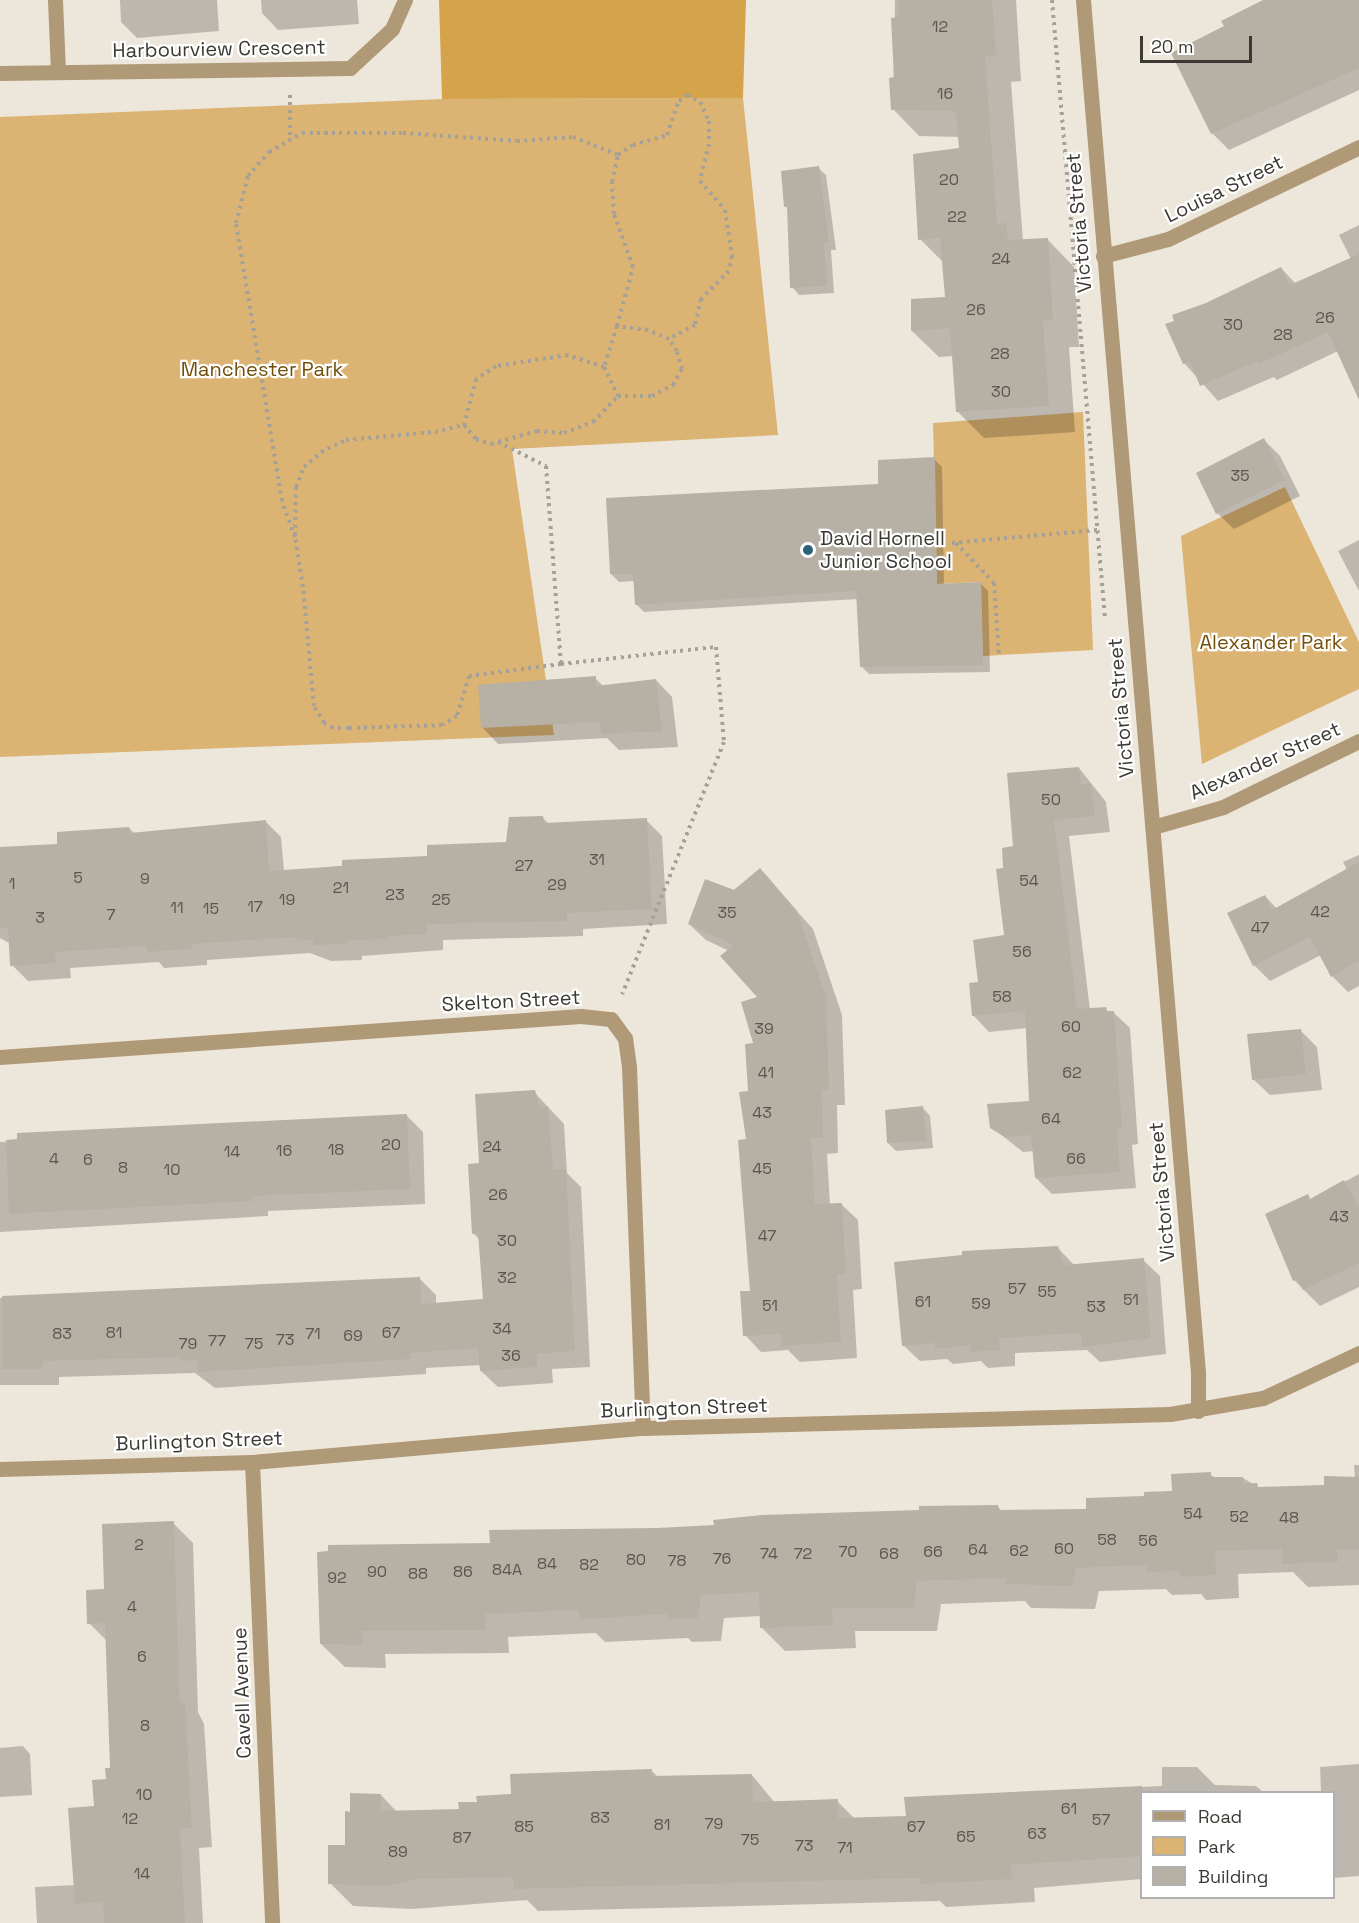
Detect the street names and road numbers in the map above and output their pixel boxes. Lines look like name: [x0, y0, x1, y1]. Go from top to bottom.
street label: Harbourview Crescent: [112, 35, 326, 63]
street label: Louisa Street: [1161, 150, 1287, 228]
street label: Victoria Street: [1061, 152, 1097, 294]
street label: Victoria Street: [1103, 637, 1139, 779]
street label: Alexander Street: [1186, 717, 1344, 805]
street label: Skelton Street: [441, 985, 581, 1017]
street label: Victoria Street: [1144, 1121, 1180, 1263]
street label: Burlington Street: [600, 1393, 768, 1423]
street label: Burlington Street: [115, 1426, 283, 1456]
street label: Cavell Avenue: [228, 1627, 256, 1759]

